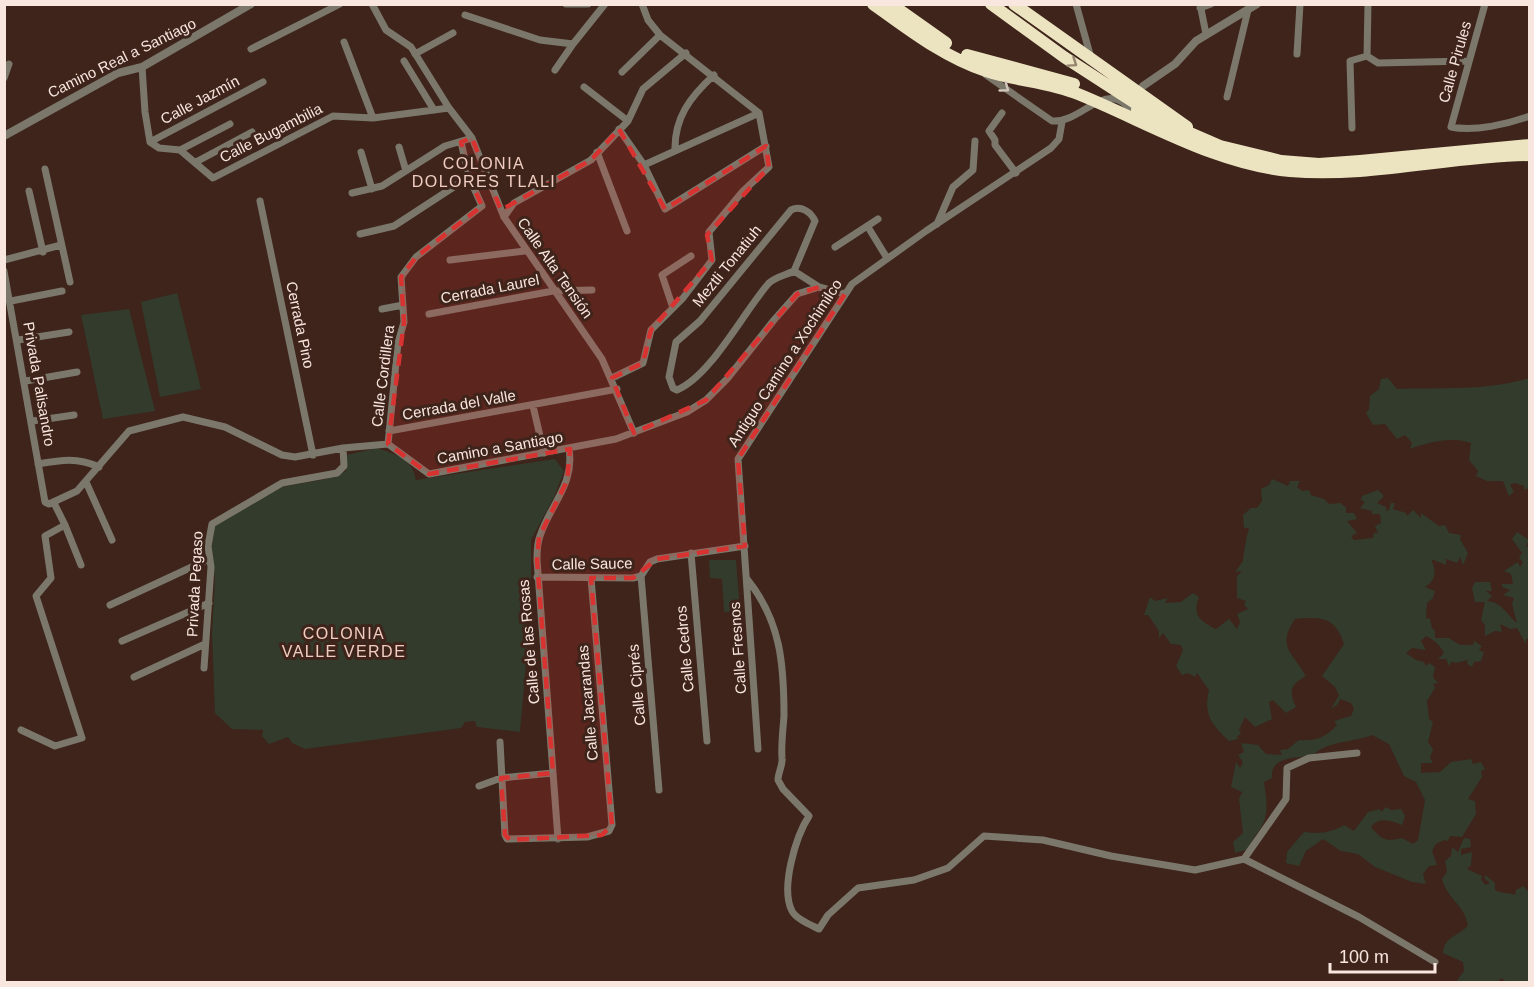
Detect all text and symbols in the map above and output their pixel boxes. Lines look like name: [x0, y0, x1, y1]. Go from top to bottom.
street label: Camino Real a Santiago: [45, 14, 199, 101]
street label: Calle Pirules: [1435, 19, 1474, 105]
one-way arrow: [1067, 56, 1078, 67]
street label: Calle Jazmín: [157, 72, 242, 127]
one-way arrow: [998, 81, 1009, 92]
street label: Calle Bugambilia: [217, 99, 325, 166]
district label: COLONIA DOLORES TLALI: [412, 155, 556, 190]
street label: Calle Alta Tensión: [514, 214, 596, 321]
street label: Meztli Tonatiuh: [689, 222, 765, 310]
street label: Cerrada Laurel: [439, 271, 541, 306]
street label: Antiguo Camino a Xochimilco: [724, 276, 845, 450]
street label: Cerrada Pino: [283, 280, 318, 370]
street label: Privada Palisandro: [20, 320, 59, 447]
street label: Calle Cordillera: [368, 323, 397, 428]
street label: Cerrada del Valle: [401, 386, 517, 423]
street label: Camino a Santiago: [436, 428, 564, 467]
street label: Privada Pegaso: [183, 531, 206, 637]
street label: Calle Sauce: [551, 554, 633, 573]
street label: Calle de las Rosas: [515, 579, 542, 705]
street label: Calle Fresnos: [726, 601, 749, 695]
street label: Calle Cedros: [672, 605, 697, 693]
district label: COLONIA VALLE VERDE: [282, 625, 406, 660]
street label: Calle Ciprés: [624, 644, 649, 726]
street label: Calle Jacarandas: [574, 645, 601, 762]
scale bar: [1330, 936, 1435, 974]
text: 100 m: [1339, 947, 1389, 967]

